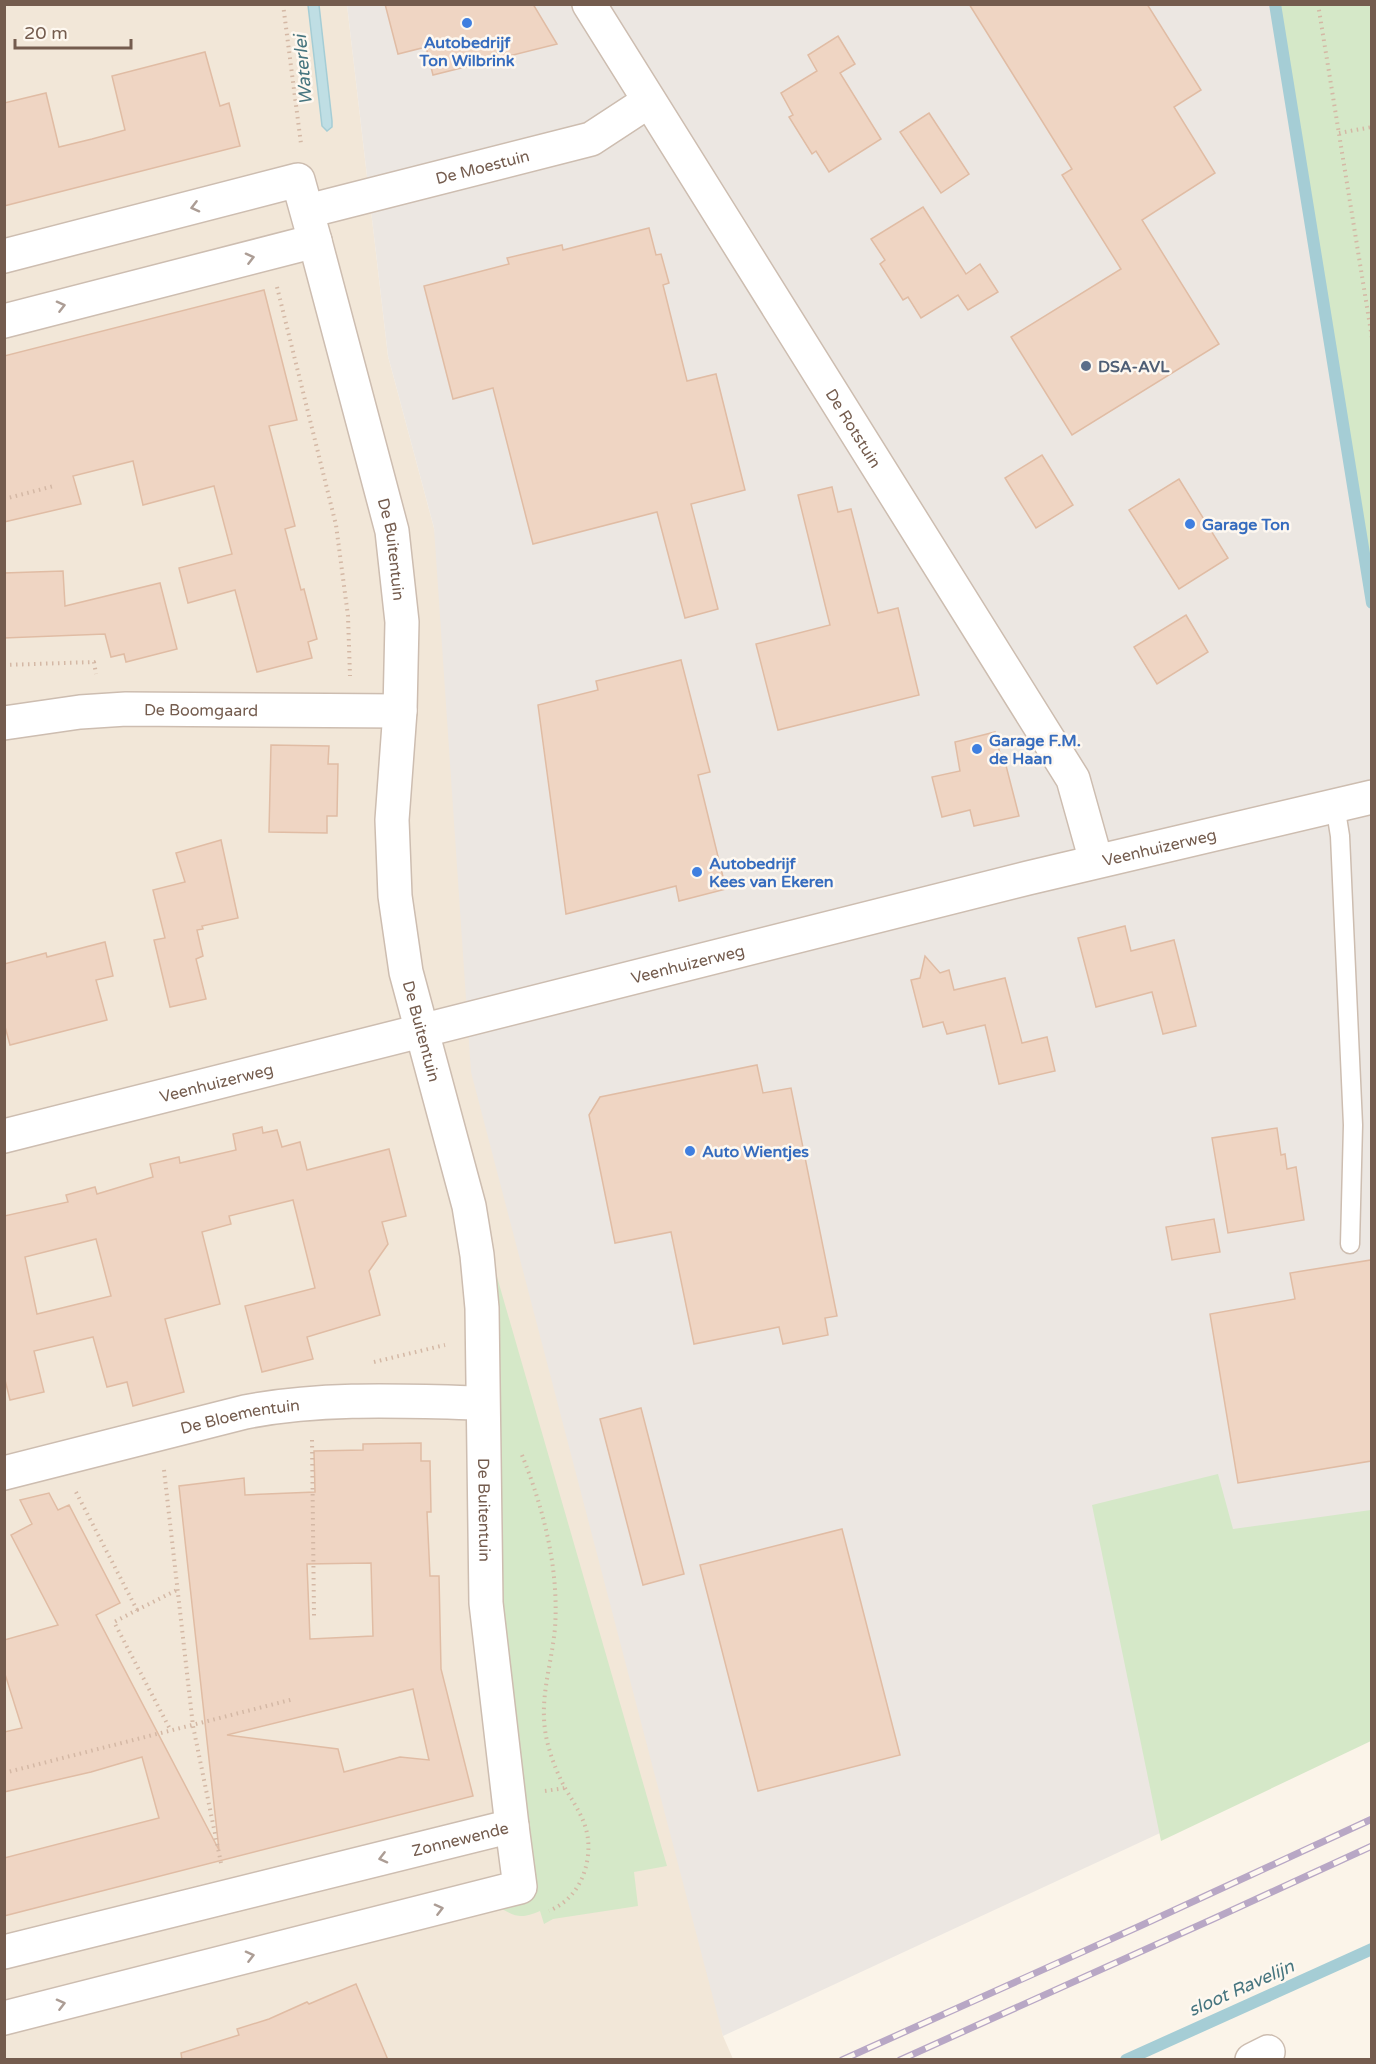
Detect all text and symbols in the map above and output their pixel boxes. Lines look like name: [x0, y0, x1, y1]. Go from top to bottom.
scale bar: [15, 12, 130, 50]
marker: Autobedrijf Ton Wilbrink: [460, 16, 474, 30]
text: 20 m: [24, 22, 68, 44]
water label: Waterlei: [289, 31, 317, 106]
place label: Autobedrijf Ton Wilbrink: [418, 33, 515, 71]
street label: De Moestuin: [434, 146, 532, 189]
one-way arrow: [190, 199, 200, 212]
one-way arrow: [245, 252, 255, 265]
one-way arrow: [56, 301, 66, 314]
place label: DSA-AVL: [1098, 357, 1170, 377]
marker: DSA-AVL: [1079, 359, 1093, 373]
street label: De Rotstuin: [821, 385, 885, 472]
street label: De Buitentuin: [373, 496, 409, 602]
place label: Garage Ton: [1202, 515, 1290, 535]
marker: Garage Ton: [1183, 517, 1197, 531]
street label: De Boomgaard: [144, 700, 258, 721]
place label: Garage F.M. de Haan: [989, 731, 1081, 769]
marker: Garage F.M. de Haan: [970, 742, 984, 756]
street label: Veenhuizerweg: [1101, 825, 1219, 871]
place label: Autobedrijf Kees van Ekeren: [709, 854, 833, 892]
marker: Autobedrijf Kees van Ekeren: [690, 865, 704, 879]
street label: Veenhuizerweg: [629, 941, 747, 989]
street label: De Buitentuin: [398, 979, 444, 1084]
street label: Veenhuizerweg: [158, 1060, 276, 1107]
place label: Auto Wientjes: [702, 1142, 809, 1162]
marker: Auto Wientjes: [683, 1144, 697, 1158]
street label: De Bloementuin: [178, 1395, 301, 1439]
street label: De Buitentuin: [473, 1458, 494, 1562]
street label: Zonnewende: [410, 1818, 511, 1861]
one-way arrow: [378, 1850, 388, 1863]
one-way arrow: [434, 1903, 444, 1916]
one-way arrow: [245, 1951, 255, 1964]
water label: sloot Ravelijn: [1185, 1954, 1298, 2021]
one-way arrow: [56, 1998, 66, 2011]

